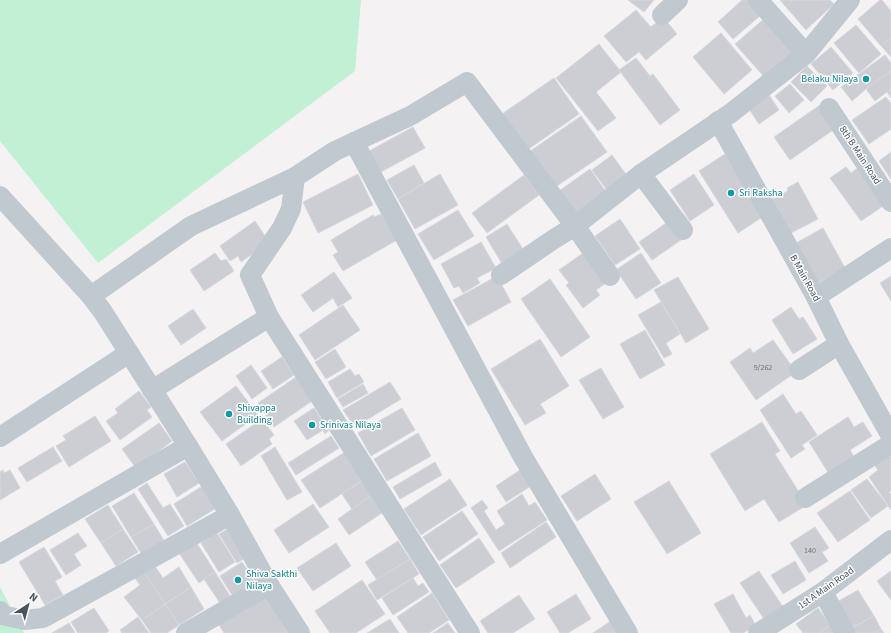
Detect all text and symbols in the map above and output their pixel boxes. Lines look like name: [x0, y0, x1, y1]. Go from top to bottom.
place label: Belaku Nilaya: [801, 72, 858, 86]
marker: Belaku Nilaya: [861, 74, 871, 84]
street label: 8th B Main Road: [836, 123, 884, 187]
place label: Sri Raksha: [739, 186, 783, 200]
marker: Sri Raksha: [726, 188, 736, 198]
street label: B Main Road: [786, 252, 824, 304]
house number: 9/262: [754, 362, 772, 373]
place label: Shivappa Building: [237, 401, 276, 427]
marker: Shivappa Building: [224, 409, 234, 419]
place label: Srinivas Nilaya: [320, 418, 381, 432]
marker: Srinivas Nilaya: [307, 420, 317, 430]
house number: 140: [804, 545, 816, 556]
street label: 1st A Main Road: [795, 563, 857, 613]
place label: Shiva Sakthi Nilaya: [246, 567, 297, 593]
marker: Shiva Sakthi Nilaya: [233, 575, 243, 585]
north arrow: [8, 585, 48, 625]
text: N: [26, 589, 41, 606]

